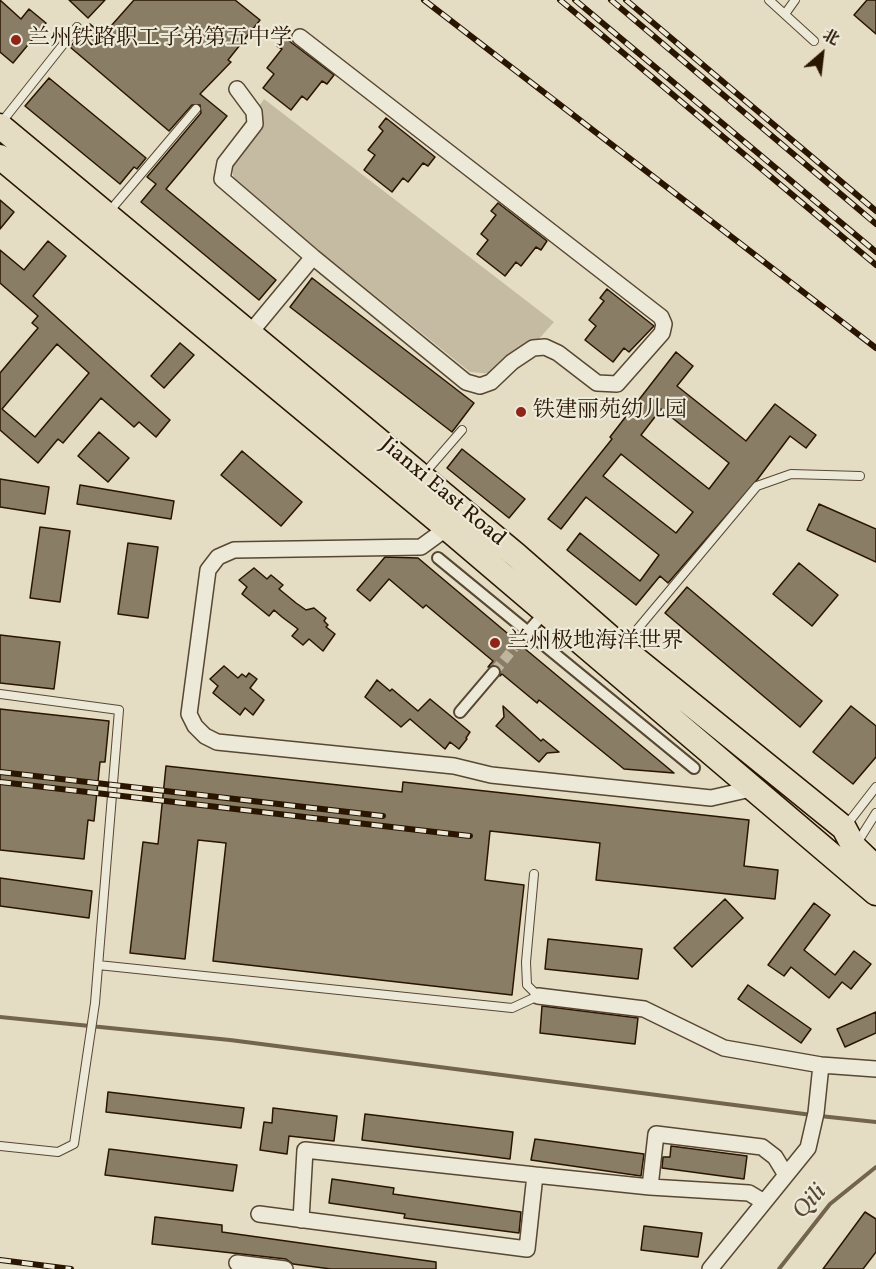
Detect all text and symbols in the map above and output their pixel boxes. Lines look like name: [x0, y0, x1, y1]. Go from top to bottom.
north arrow: [792, 24, 852, 84]
text: 北: [818, 25, 843, 52]
place label: 兰州铁路职工子弟第五中学: [28, 27, 292, 53]
marker: 兰州铁路职工子弟第五中学: [9, 33, 23, 47]
place label: 铁建丽苑幼儿园: [533, 399, 687, 425]
marker: 铁建丽苑幼儿园: [514, 405, 528, 419]
street label: Jianxi East Road: [374, 433, 510, 553]
place label: 兰州极地海洋世界: [507, 630, 683, 656]
marker: 兰州极地海洋世界: [488, 636, 502, 650]
water label: Qili: [788, 1180, 834, 1226]

